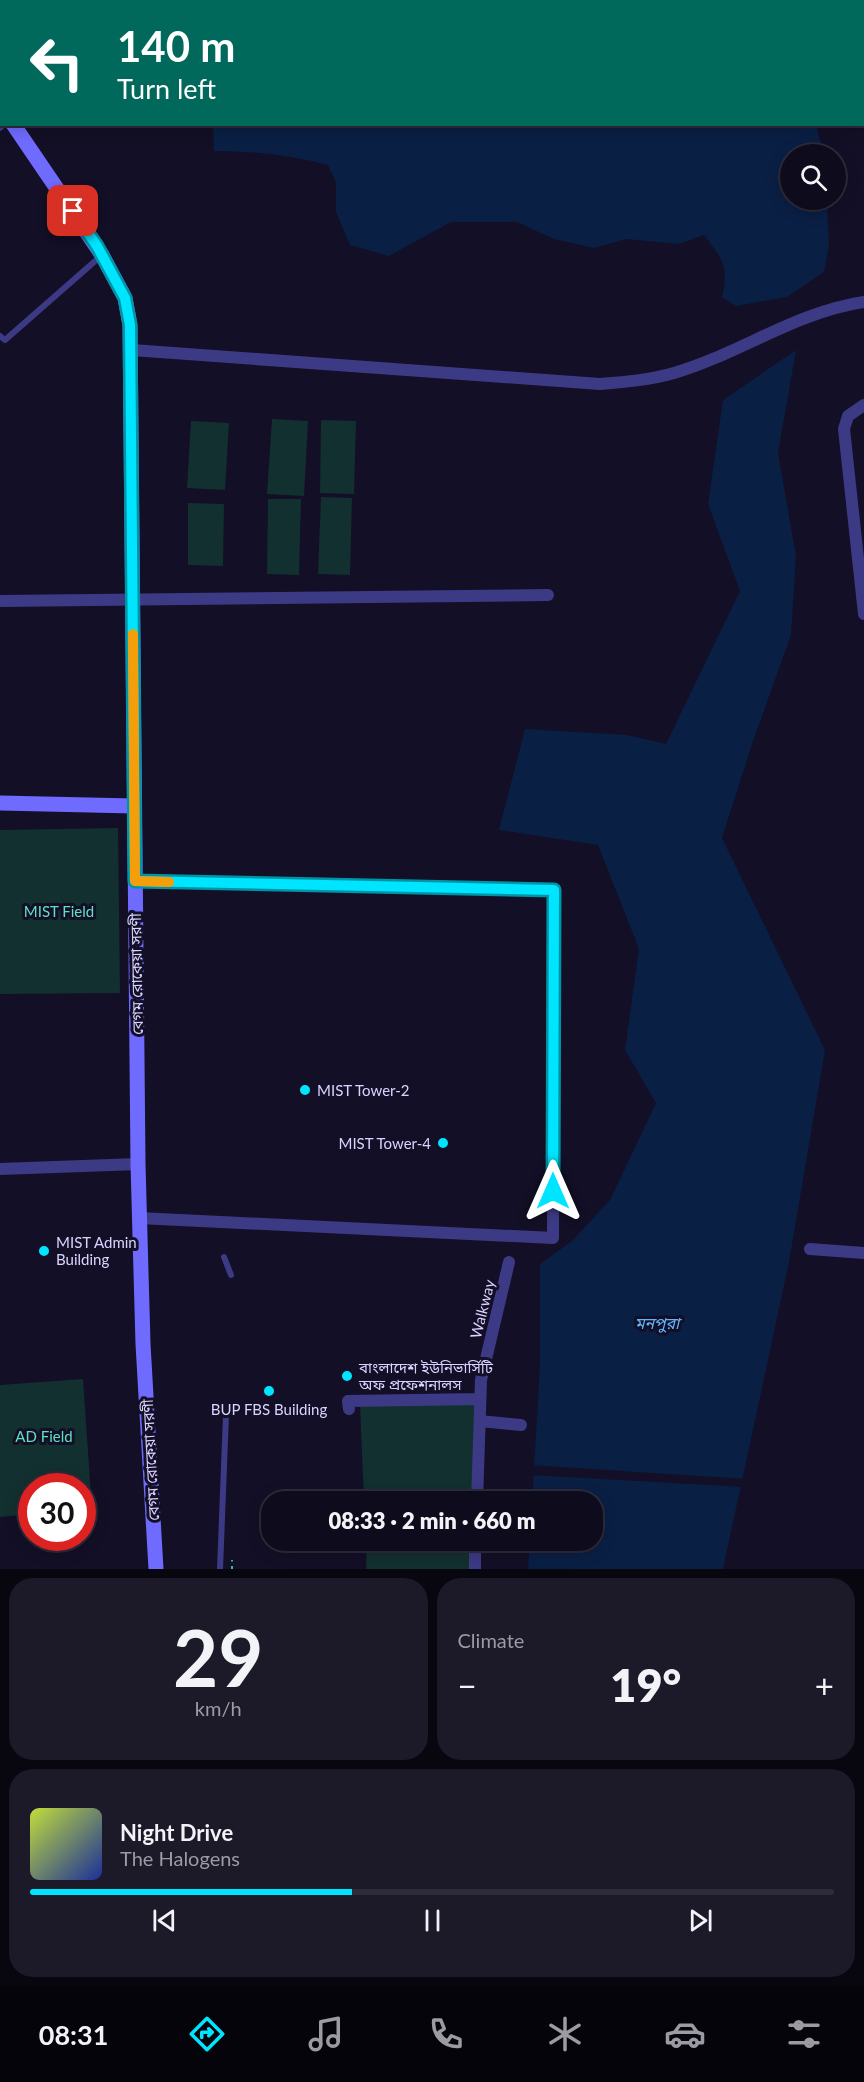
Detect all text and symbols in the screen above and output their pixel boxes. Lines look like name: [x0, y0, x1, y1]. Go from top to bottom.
text: 140 m: [117, 21, 235, 71]
icon: left: [18, 24, 96, 102]
text: Turn left: [117, 72, 216, 105]
map controls: [780, 144, 846, 210]
button: search: [780, 144, 846, 210]
pin: [47, 185, 98, 236]
icon: arrive: [56, 194, 89, 227]
park label: MIST Field: [24, 902, 94, 920]
street label: বেগম রোকেয়া সরণী: [126, 912, 146, 1035]
place label: MIST Tower-2: [317, 1081, 410, 1099]
marker: MIST Tower-2: [298, 1083, 312, 1097]
place label: MIST Tower-4: [338, 1134, 431, 1152]
marker: MIST Tower-4: [436, 1136, 450, 1150]
position arrow: [521, 1159, 585, 1223]
place label: MIST Admin Building: [56, 1233, 137, 1268]
marker: MIST Admin Building: [37, 1244, 51, 1258]
street label: Walkway: [466, 1277, 498, 1340]
water label: মনপুরা: [635, 1313, 682, 1333]
place label: বাংলাদেশ ইউনিভার্সিটি অফ প্রফেশনালস: [358, 1358, 494, 1393]
marker: বাংলাদেশ ইউনিভার্সিটি অফ প্রফেশনালস: [340, 1369, 354, 1383]
marker: BUP FBS Building: [262, 1384, 276, 1398]
street label: বেগম রোকেয়া সরণী: [138, 1398, 162, 1521]
place label: BUP FBS Building: [211, 1400, 327, 1418]
park label: AD Field: [15, 1427, 73, 1445]
speed limit sign: 30: [18, 1473, 96, 1551]
text: 08:33 · 2 min · 660 m: [329, 1507, 535, 1534]
text: 29: [173, 1610, 263, 1704]
text: Climate: [458, 1628, 524, 1652]
text: 19°: [610, 1658, 681, 1712]
text: −: [458, 1665, 477, 1705]
text: +: [815, 1665, 834, 1705]
text: km/h: [195, 1696, 242, 1720]
text: Night Drive: [120, 1819, 233, 1846]
text: The Halogens: [120, 1846, 240, 1870]
icon: previous: [148, 1904, 181, 1937]
icon: pause: [416, 1904, 449, 1937]
icon: next: [684, 1904, 717, 1937]
icon: directions: [186, 2013, 228, 2055]
icon: music: [305, 2013, 347, 2055]
icon: phone: [425, 2013, 467, 2055]
icon: climate: [544, 2013, 586, 2055]
icon: car: [664, 2013, 706, 2055]
icon: filters: [783, 2013, 825, 2055]
text: 08:31: [39, 2018, 108, 2051]

